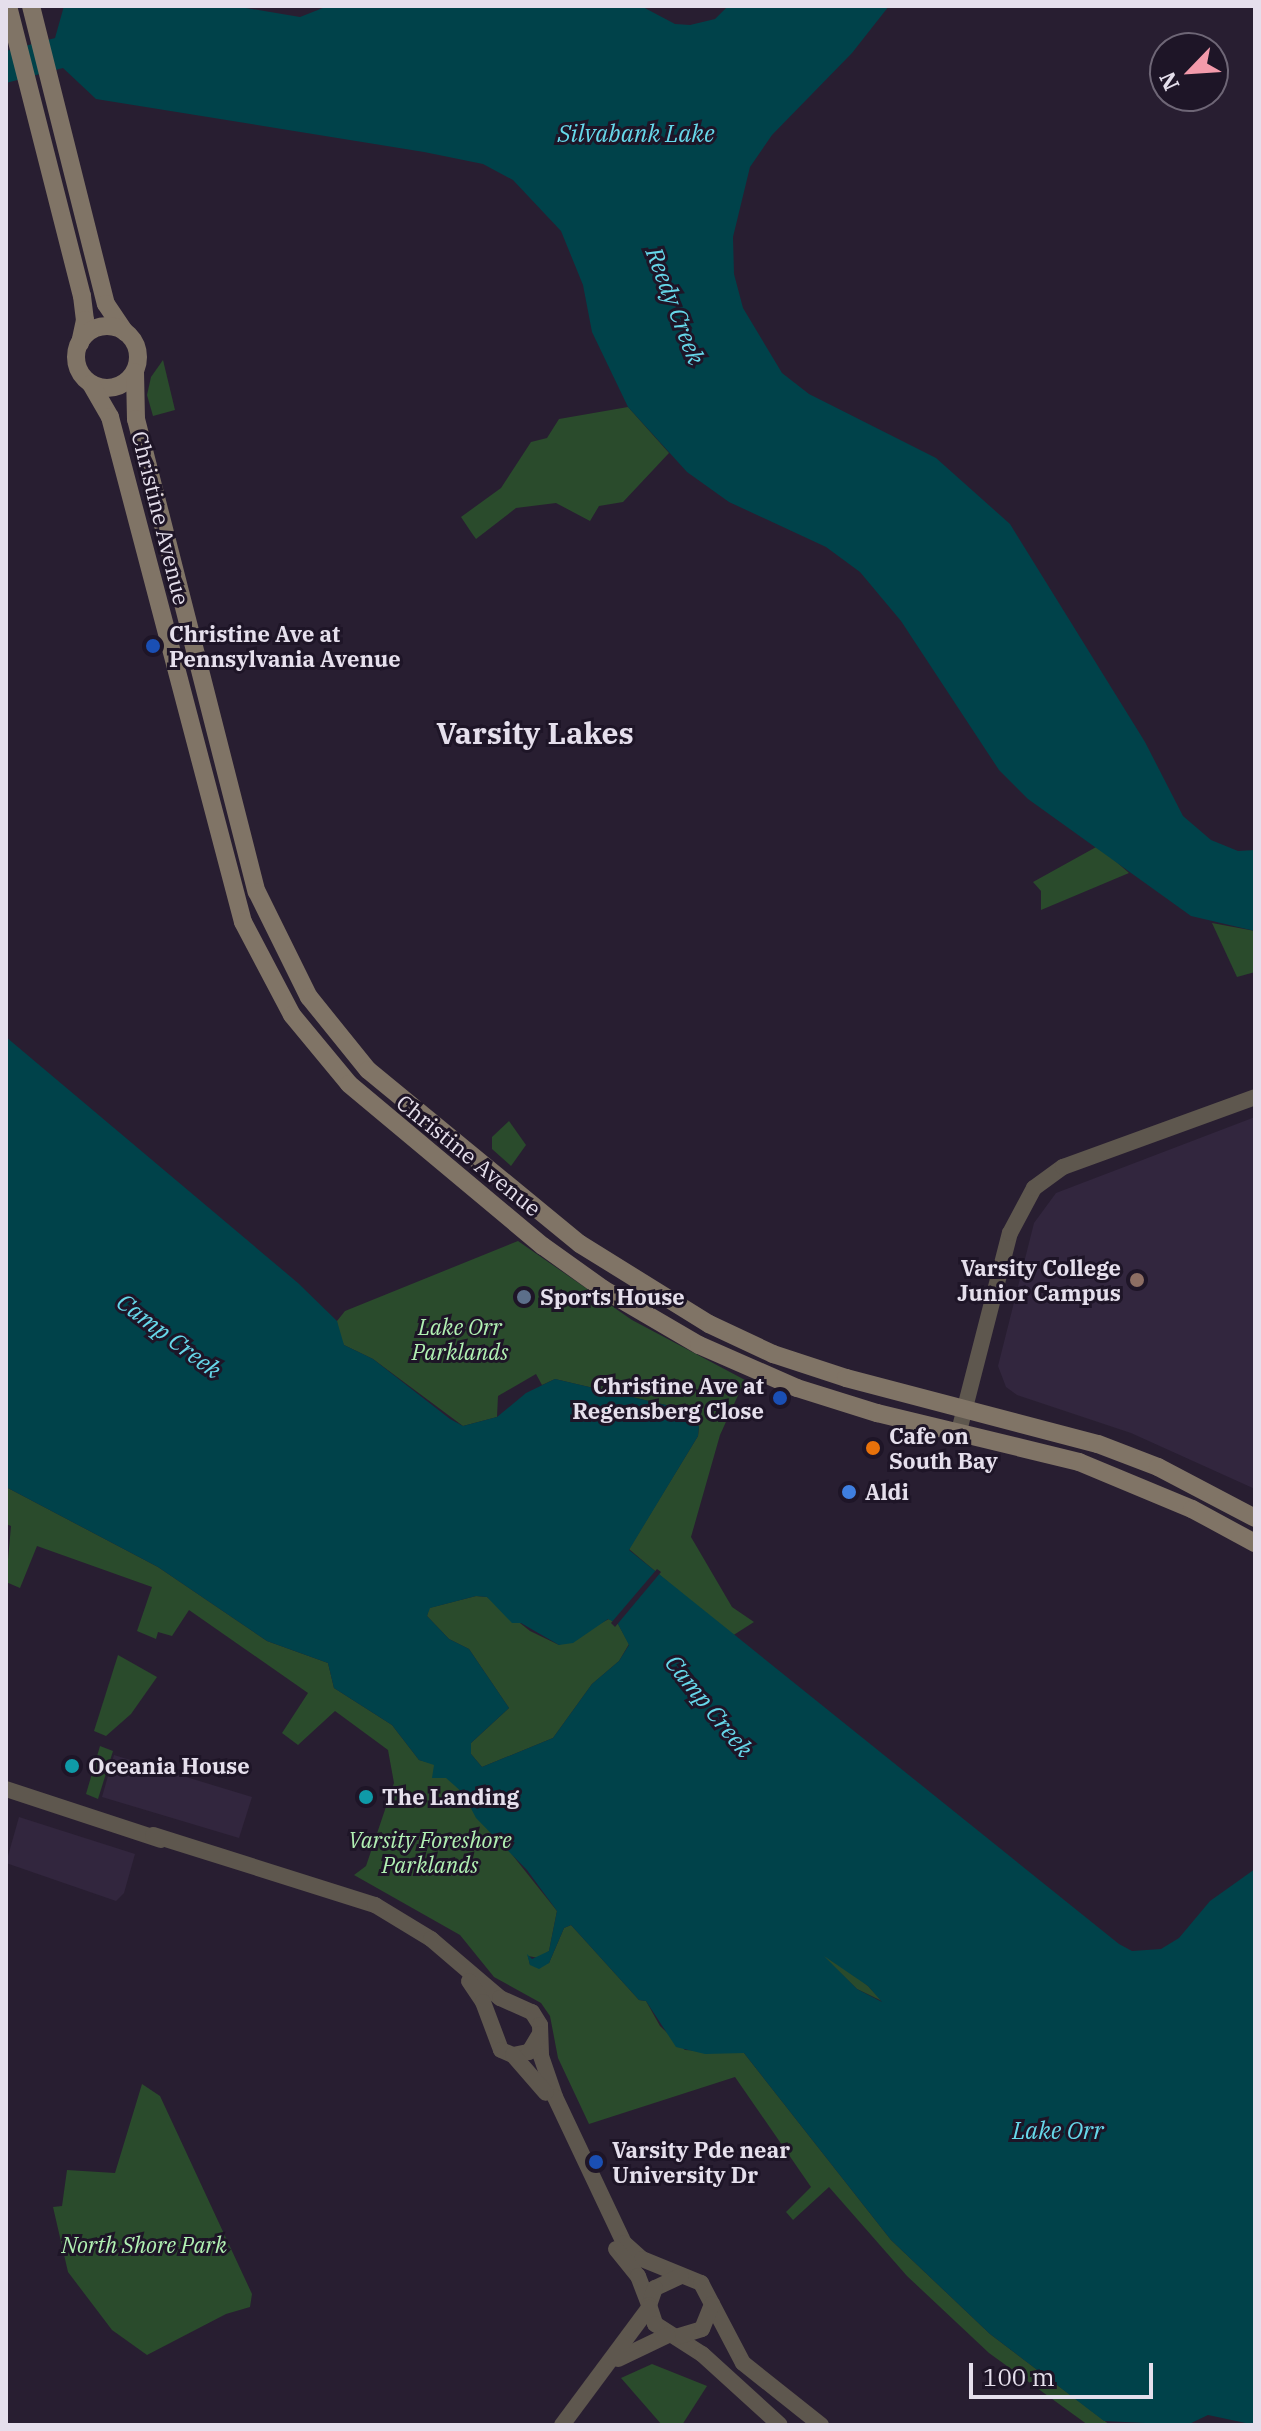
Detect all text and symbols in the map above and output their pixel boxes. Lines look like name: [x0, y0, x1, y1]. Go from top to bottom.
north arrow: [1149, 32, 1229, 112]
text: N: [1152, 67, 1185, 96]
water label: Silvabank Lake: [557, 120, 715, 148]
water label: Reedy Creek: [639, 243, 711, 369]
street label: Christine Avenue: [127, 428, 195, 608]
place label: Christine Ave at Pennsylvania Avenue: [169, 620, 401, 672]
marker: Christine Ave at Pennsylvania Avenue: [144, 637, 162, 655]
district label: Varsity Lakes: [436, 715, 634, 751]
street label: Christine Avenue: [391, 1089, 547, 1221]
place label: Varsity College Junior Campus: [957, 1254, 1121, 1306]
marker: Varsity College Junior Campus: [1128, 1271, 1146, 1289]
place label: Sports House: [540, 1284, 685, 1310]
water label: Camp Creek: [111, 1287, 227, 1385]
marker: Sports House: [515, 1288, 533, 1306]
park label: Lake Orr Parklands: [412, 1313, 508, 1364]
place label: Christine Ave at Regensberg Close: [572, 1372, 764, 1424]
marker: Christine Ave at Regensberg Close: [771, 1389, 789, 1407]
place label: Cafe on South Bay: [889, 1422, 998, 1474]
marker: Cafe on South Bay: [864, 1439, 882, 1457]
place label: Aldi: [865, 1479, 909, 1505]
marker: Aldi: [840, 1483, 858, 1501]
water label: Camp Creek: [659, 1649, 759, 1763]
place label: Oceania House: [88, 1753, 250, 1779]
marker: Oceania House: [63, 1757, 81, 1775]
place label: The Landing: [382, 1784, 519, 1810]
marker: The Landing: [357, 1788, 375, 1806]
park label: Varsity Foreshore Parklands: [348, 1826, 512, 1878]
water label: Lake Orr: [1012, 2117, 1104, 2145]
place label: Varsity Pde near University Dr: [612, 2136, 790, 2188]
marker: Varsity Pde near University Dr: [587, 2153, 605, 2171]
park label: North Shore Park: [61, 2232, 227, 2258]
scale bar: [973, 2347, 1157, 2397]
text: 100 m: [983, 2361, 1055, 2393]

